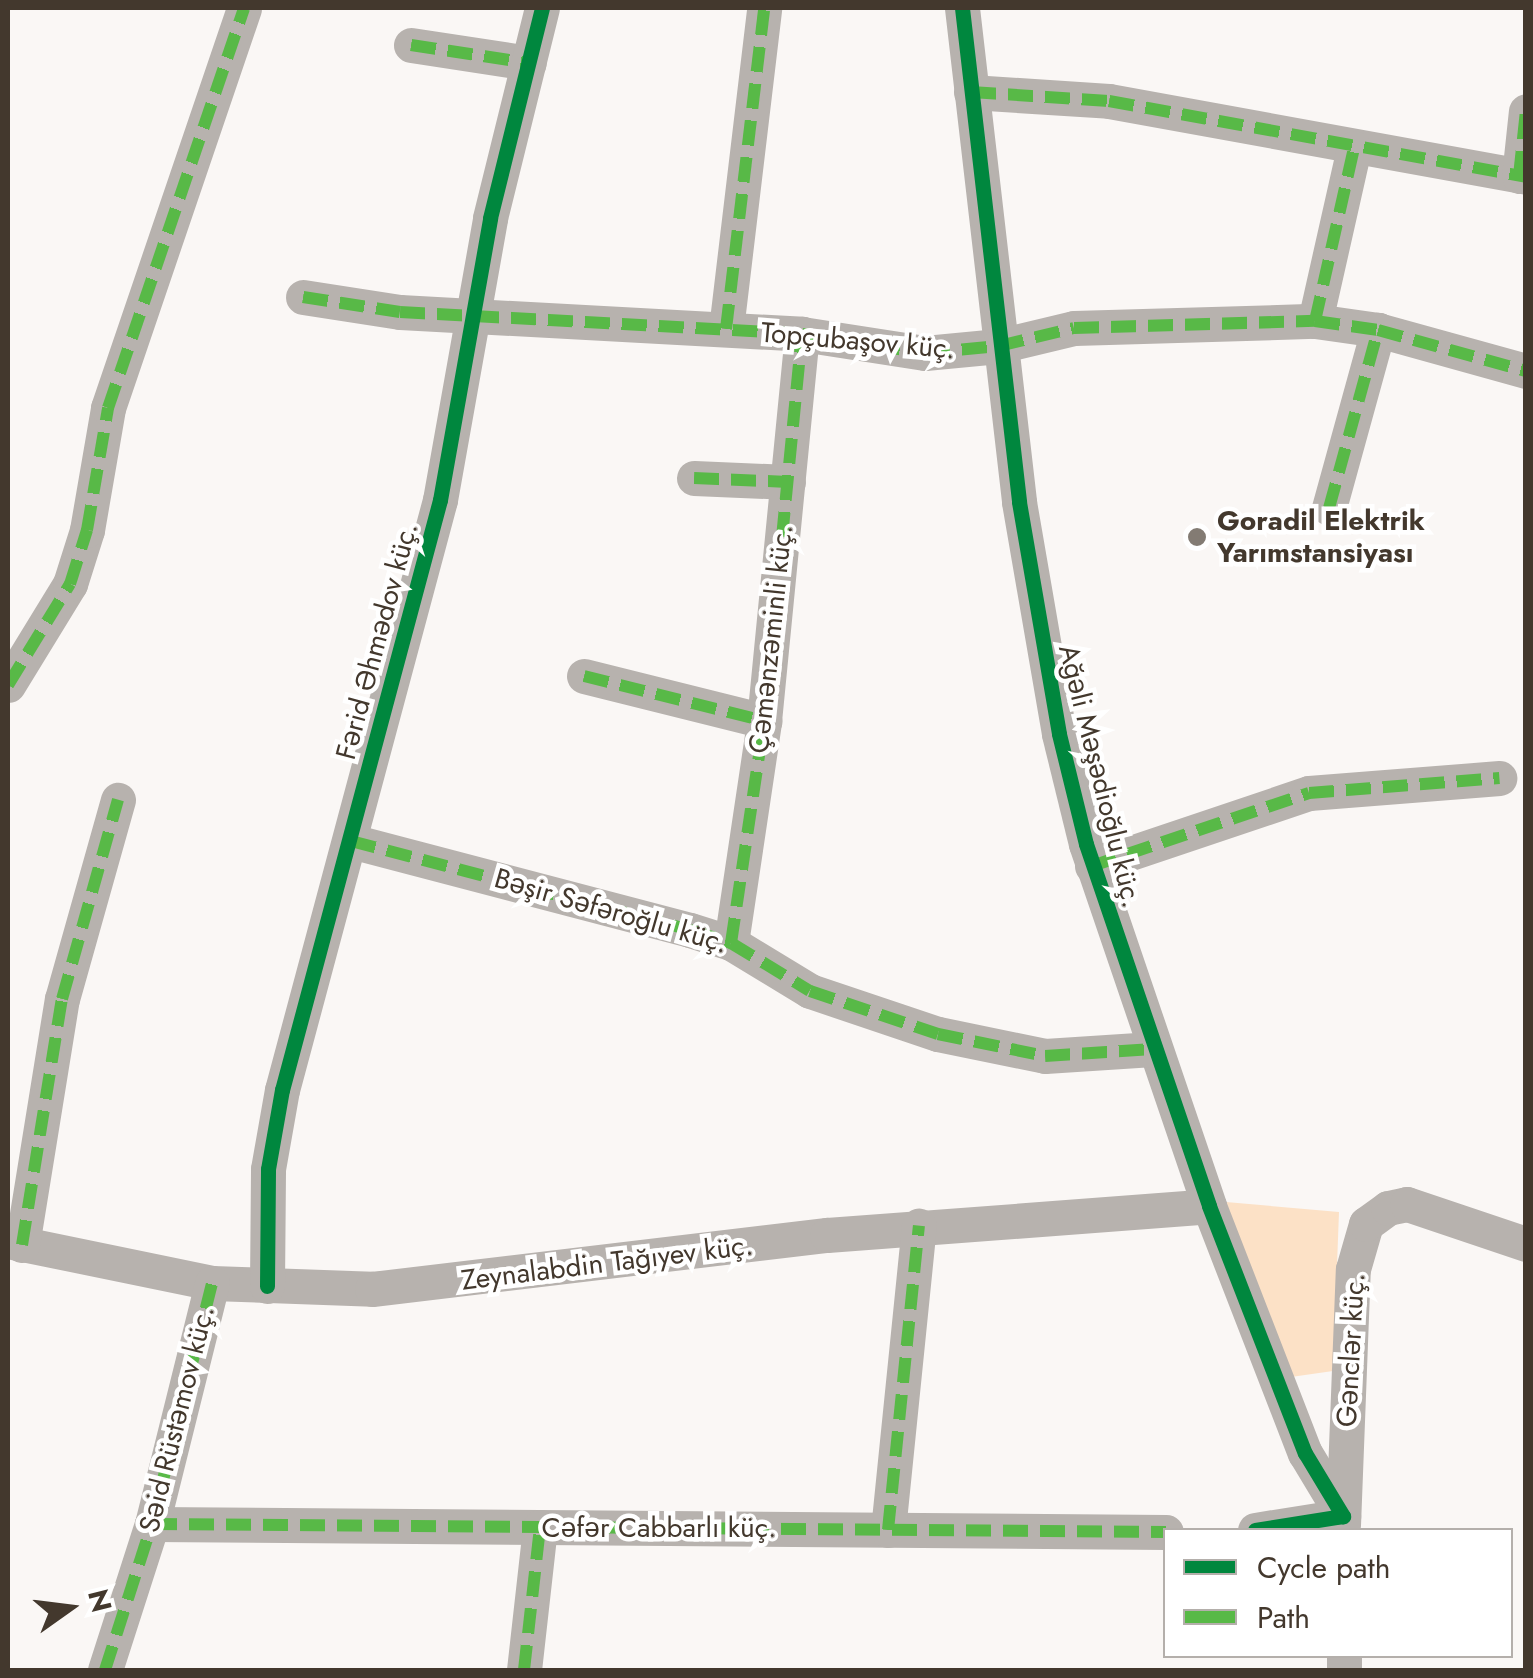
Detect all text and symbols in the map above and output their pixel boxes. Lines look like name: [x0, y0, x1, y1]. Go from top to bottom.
street label: Topçubaşov küç.: [760, 316, 956, 366]
place label: Goradil Elektrik Yarımstansiyası: [1217, 504, 1425, 570]
street label: Fərid Əhmədov küç.: [329, 519, 425, 763]
street label: Çəmənzəminli küç.: [742, 523, 800, 755]
marker: Goradil Elektrik Yarımstansiyası: [1186, 526, 1208, 548]
street label: Ağəli Məşədioğlu küç.: [1051, 641, 1149, 911]
street label: Bəşir Səfəroğlu küç.: [491, 862, 731, 960]
street label: Zeynalabdin Tağıyev küç.: [459, 1228, 755, 1298]
street label: Gənclər küç.: [1330, 1272, 1372, 1428]
street label: Səid Rüstəmov küç.: [133, 1302, 221, 1536]
street label: Cəfər Cabbarlı küç.: [542, 1511, 776, 1545]
legend: [1163, 1528, 1513, 1658]
text: Cycle path: [1257, 1546, 1390, 1589]
north arrow: [20, 1558, 120, 1658]
text: N: [77, 1585, 122, 1616]
text: Path: [1257, 1596, 1310, 1639]

